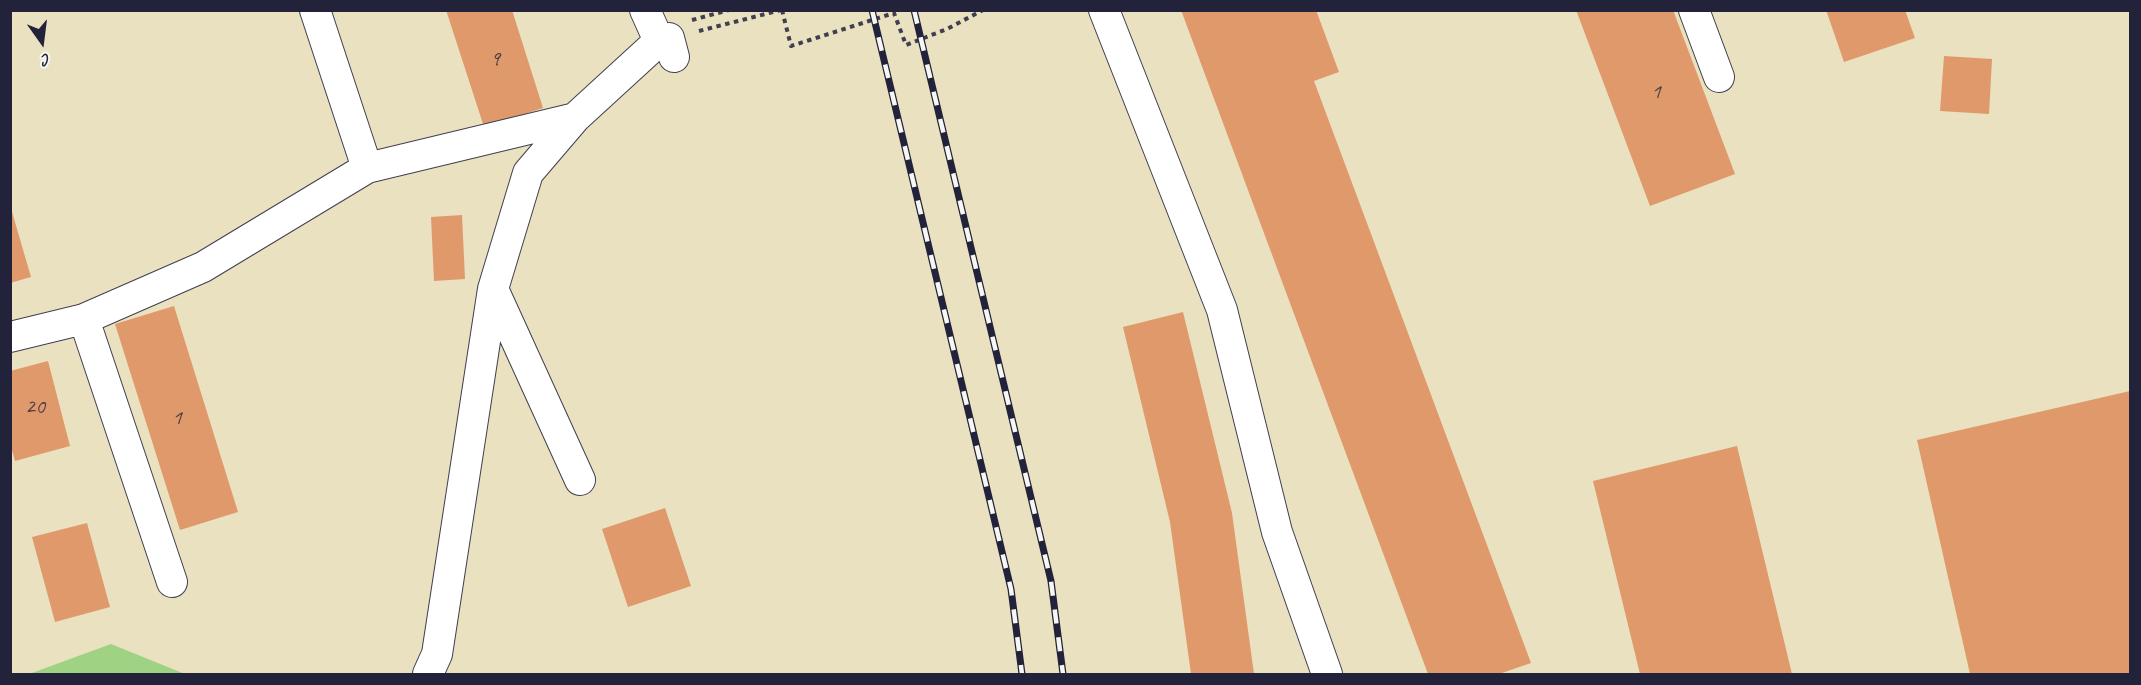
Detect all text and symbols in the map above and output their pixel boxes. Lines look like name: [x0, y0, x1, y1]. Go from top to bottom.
north arrow: [12, 12, 72, 72]
house number: 9: [490, 46, 500, 72]
text: С: [40, 49, 53, 70]
house number: 1: [1651, 79, 1661, 105]
house number: 20: [25, 394, 45, 420]
house number: 1: [172, 405, 182, 431]

